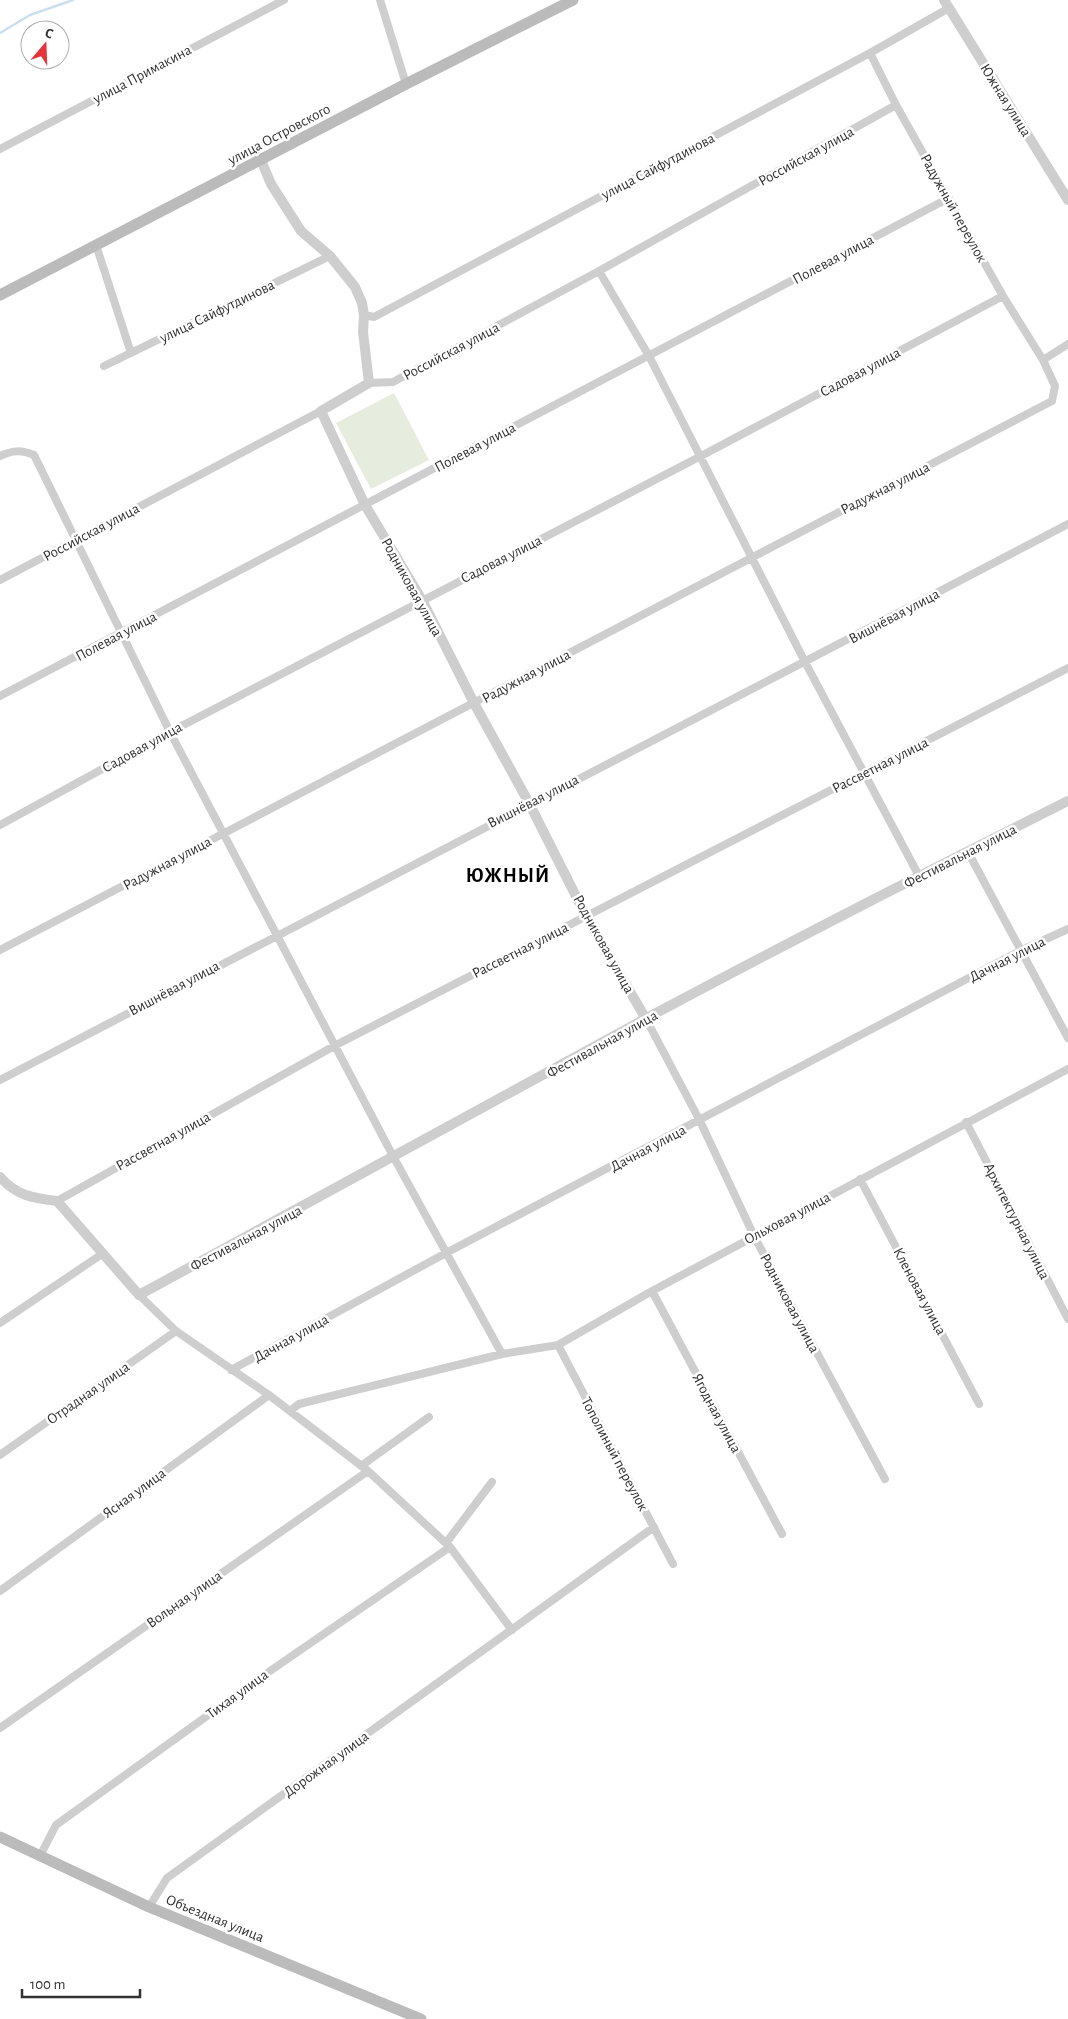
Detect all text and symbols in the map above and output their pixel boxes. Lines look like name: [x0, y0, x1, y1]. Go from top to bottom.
north arrow: [20, 20, 70, 70]
text: С: [43, 26, 55, 42]
street label: улица Примакина: [90, 42, 194, 107]
street label: Южная улица: [977, 61, 1034, 139]
street label: улица Островского: [225, 101, 333, 168]
street label: Российская улица: [756, 124, 857, 189]
street label: улица Сайфутдинова: [598, 130, 717, 203]
street label: Радужный переулок: [918, 151, 990, 265]
street label: Полевая улица: [790, 232, 876, 287]
street label: улица Сайфутдинова: [157, 277, 277, 346]
street label: Российская улица: [401, 320, 502, 383]
street label: Садовая улица: [818, 345, 903, 400]
street label: Полевая улица: [432, 420, 518, 475]
street label: Радужная улица: [838, 459, 932, 517]
street label: Российская улица: [41, 501, 142, 564]
street label: Садовая улица: [458, 533, 544, 586]
street label: Родниковая улица: [378, 535, 445, 639]
street label: Вишнёвая улица: [846, 586, 942, 647]
street label: Полевая улица: [73, 609, 159, 664]
street label: Радужная улица: [479, 647, 573, 706]
street label: Садовая улица: [100, 719, 185, 776]
street label: Рассветная улица: [830, 735, 931, 796]
street label: Вишнёвая улица: [485, 772, 581, 831]
street label: Фестивальная улица: [902, 822, 1019, 891]
street label: Радужная улица: [120, 834, 214, 893]
district label: ЮЖНЫЙ: [466, 864, 550, 886]
street label: Родниковая улица: [570, 892, 637, 996]
street label: Рассветная улица: [470, 920, 571, 981]
street label: Дачная улица: [967, 934, 1048, 985]
street label: Вишнёвая улица: [126, 958, 222, 1019]
street label: Фестивальная улица: [544, 1008, 660, 1081]
street label: Рассветная улица: [113, 1109, 213, 1174]
street label: Дачная улица: [608, 1122, 689, 1175]
street label: Архитектурная улица: [981, 1161, 1052, 1282]
street label: Ольховая улица: [742, 1189, 833, 1247]
street label: Фестивальная улица: [188, 1203, 305, 1274]
street label: Кленовая улица: [890, 1245, 949, 1338]
street label: Родниковая улица: [757, 1251, 822, 1356]
street label: Дачная улица: [251, 1312, 331, 1365]
street label: Отрадная улица: [44, 1359, 133, 1427]
street label: Ягодная улица: [689, 1371, 744, 1456]
street label: Тополиный переулок: [578, 1395, 651, 1514]
street label: Ясная улица: [100, 1465, 169, 1521]
street label: Вольная улица: [144, 1568, 225, 1631]
street label: Тихая улица: [204, 1667, 271, 1722]
street label: Дорожная улица: [281, 1729, 372, 1800]
street label: Объездная улица: [164, 1892, 266, 1945]
scale bar: [22, 1966, 140, 1998]
text: 100 m: [30, 1977, 65, 1992]

